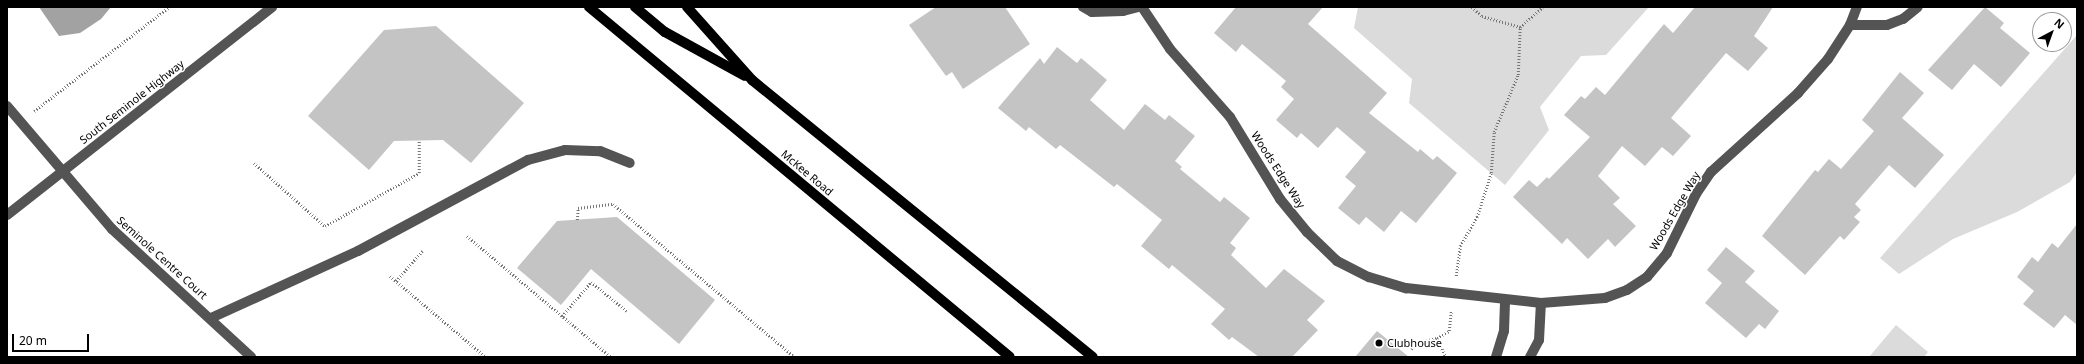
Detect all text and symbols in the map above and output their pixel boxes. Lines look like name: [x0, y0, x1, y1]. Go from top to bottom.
north arrow: [2032, 12, 2072, 52]
text: N: [2051, 15, 2068, 32]
street label: South Seminole Highway: [77, 57, 187, 147]
street label: Woods Edge Way: [1248, 129, 1308, 211]
street label: McKee Road: [778, 147, 836, 199]
street label: Woods Edge Way: [1647, 169, 1703, 253]
street label: Seminole Centre Court: [114, 214, 210, 302]
scale bar: [14, 326, 91, 352]
text: 20 m: [19, 332, 47, 349]
place label: Clubhouse: [1387, 336, 1442, 350]
marker: Clubhouse: [1374, 338, 1384, 348]

